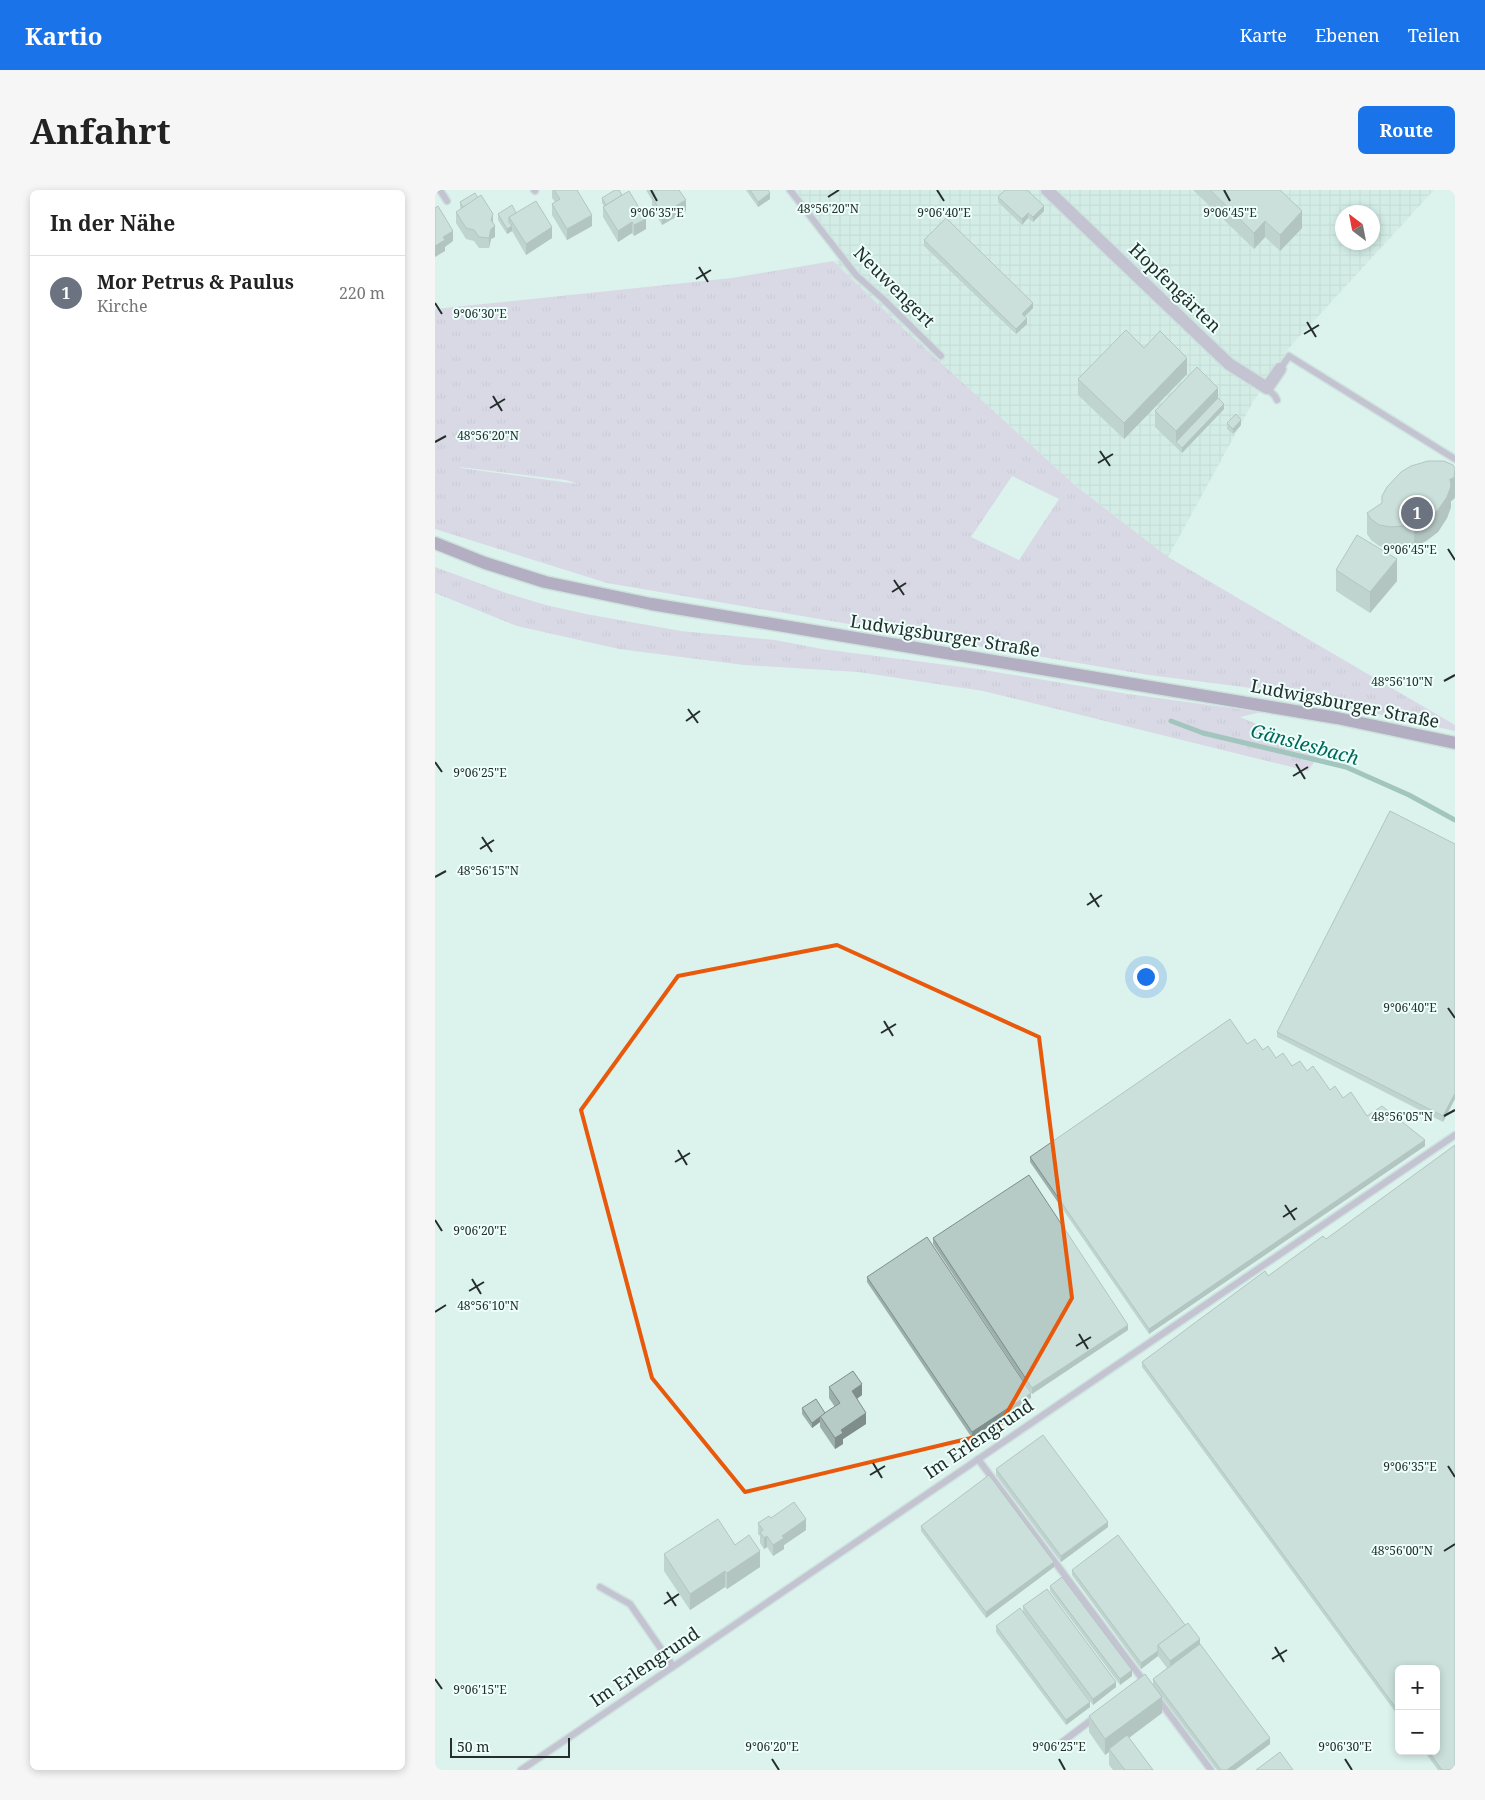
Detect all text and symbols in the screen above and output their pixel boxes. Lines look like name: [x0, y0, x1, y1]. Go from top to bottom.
text: Kartio: [25, 19, 102, 52]
text: Karte: [1240, 23, 1287, 47]
text: Ebenen: [1315, 23, 1380, 47]
text: Teilen: [1408, 23, 1460, 47]
button: Route: [1358, 106, 1455, 154]
text: Anfahrt: [30, 107, 171, 154]
text: 48°56'20"N: [797, 200, 859, 217]
text: 9°06'35"E: [630, 204, 684, 221]
text: 9°06'40"E: [917, 204, 971, 221]
text: 9°06'45"E: [1203, 204, 1257, 221]
north arrow: [1335, 205, 1380, 250]
text: In der Nähe: [50, 209, 175, 237]
street label: Hopfengärten: [1124, 237, 1227, 338]
street label: Neuwengert: [849, 240, 941, 332]
text: Mor Petrus & Paulus: [97, 269, 294, 295]
text: 1: [61, 282, 71, 304]
text: 220 m: [339, 282, 385, 304]
text: Kirche: [97, 295, 147, 317]
text: 9°06'30"E: [453, 305, 507, 322]
text: 48°56'20"N: [457, 427, 519, 444]
pin: 1: [1401, 494, 1433, 532]
text: 9°06'45"E: [1383, 541, 1437, 558]
street label: Ludwigsburger Straße: [849, 608, 1042, 662]
street label: Ludwigsburger Straße: [1249, 673, 1442, 733]
text: 48°56'10"N: [1371, 673, 1433, 690]
water label: Gänslesbach: [1248, 717, 1363, 771]
text: 9°06'25"E: [453, 764, 507, 781]
text: 48°56'15"N: [457, 862, 519, 879]
your location: [1133, 964, 1159, 990]
text: 9°06'40"E: [1383, 999, 1437, 1016]
text: 48°56'05"N: [1371, 1108, 1433, 1125]
text: 9°06'20"E: [453, 1222, 507, 1239]
text: 48°56'10"N: [457, 1297, 519, 1314]
street label: Im Erlengrund: [919, 1393, 1038, 1484]
text: 9°06'35"E: [1383, 1458, 1437, 1475]
text: 48°56'00"N: [1371, 1542, 1433, 1559]
street label: Im Erlengrund: [585, 1621, 704, 1712]
map controls: [1395, 1665, 1440, 1755]
button: +: [1395, 1665, 1440, 1710]
text: 9°06'15"E: [453, 1681, 507, 1698]
button: −: [1395, 1710, 1440, 1755]
scale bar: [450, 1735, 570, 1758]
text: 50 m: [457, 1737, 490, 1756]
text: 9°06'20"E: [745, 1738, 799, 1755]
text: 9°06'25"E: [1032, 1738, 1086, 1755]
text: 9°06'30"E: [1318, 1738, 1372, 1755]

